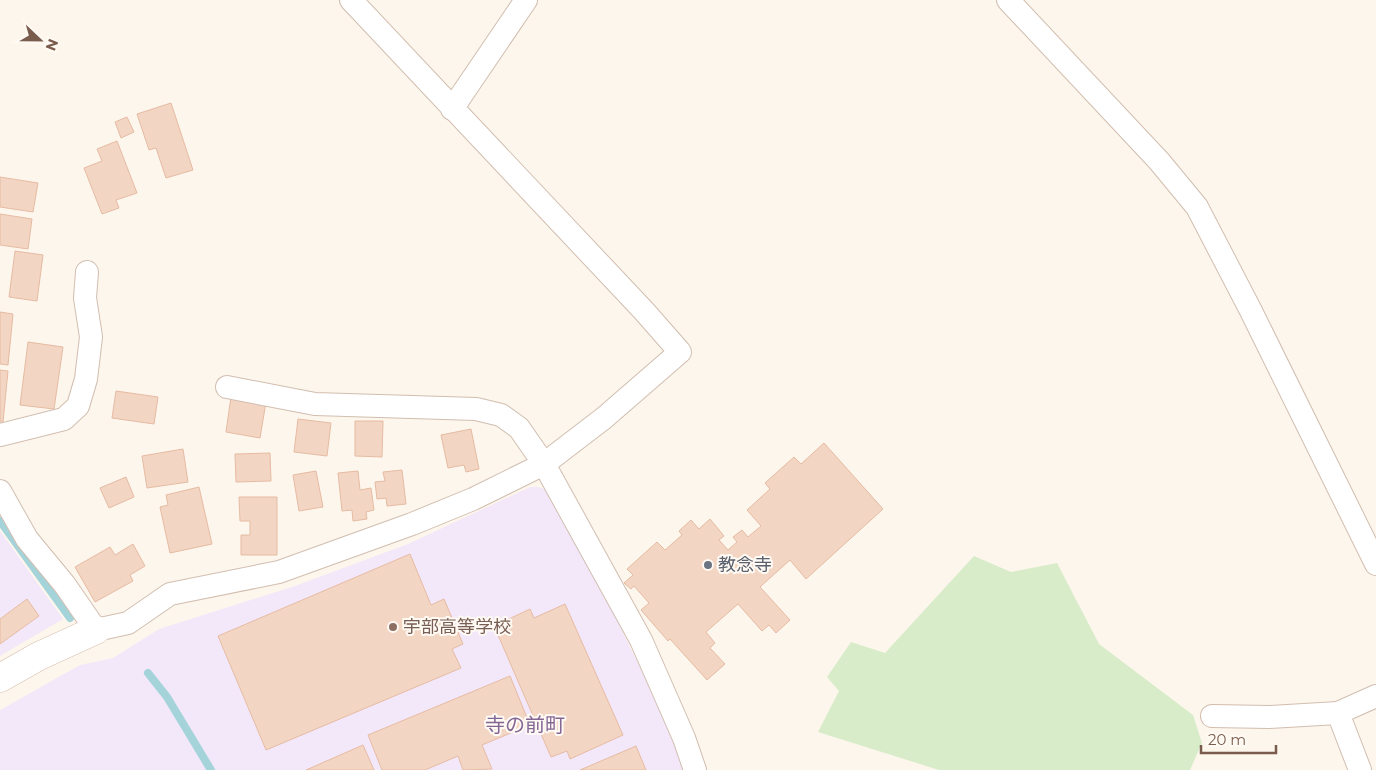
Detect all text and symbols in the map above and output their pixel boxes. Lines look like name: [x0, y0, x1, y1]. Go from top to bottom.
north arrow: [15, 15, 65, 65]
text: N: [42, 36, 63, 53]
place label: 教念寺: [718, 554, 772, 576]
marker: 教念寺: [702, 559, 714, 571]
place label: 宇部高等学校: [403, 616, 511, 638]
marker: 宇部高等学校: [387, 621, 399, 633]
district label: 寺の前町: [485, 713, 565, 737]
scale bar: [1201, 722, 1276, 754]
text: 20 m: [1208, 730, 1246, 749]

